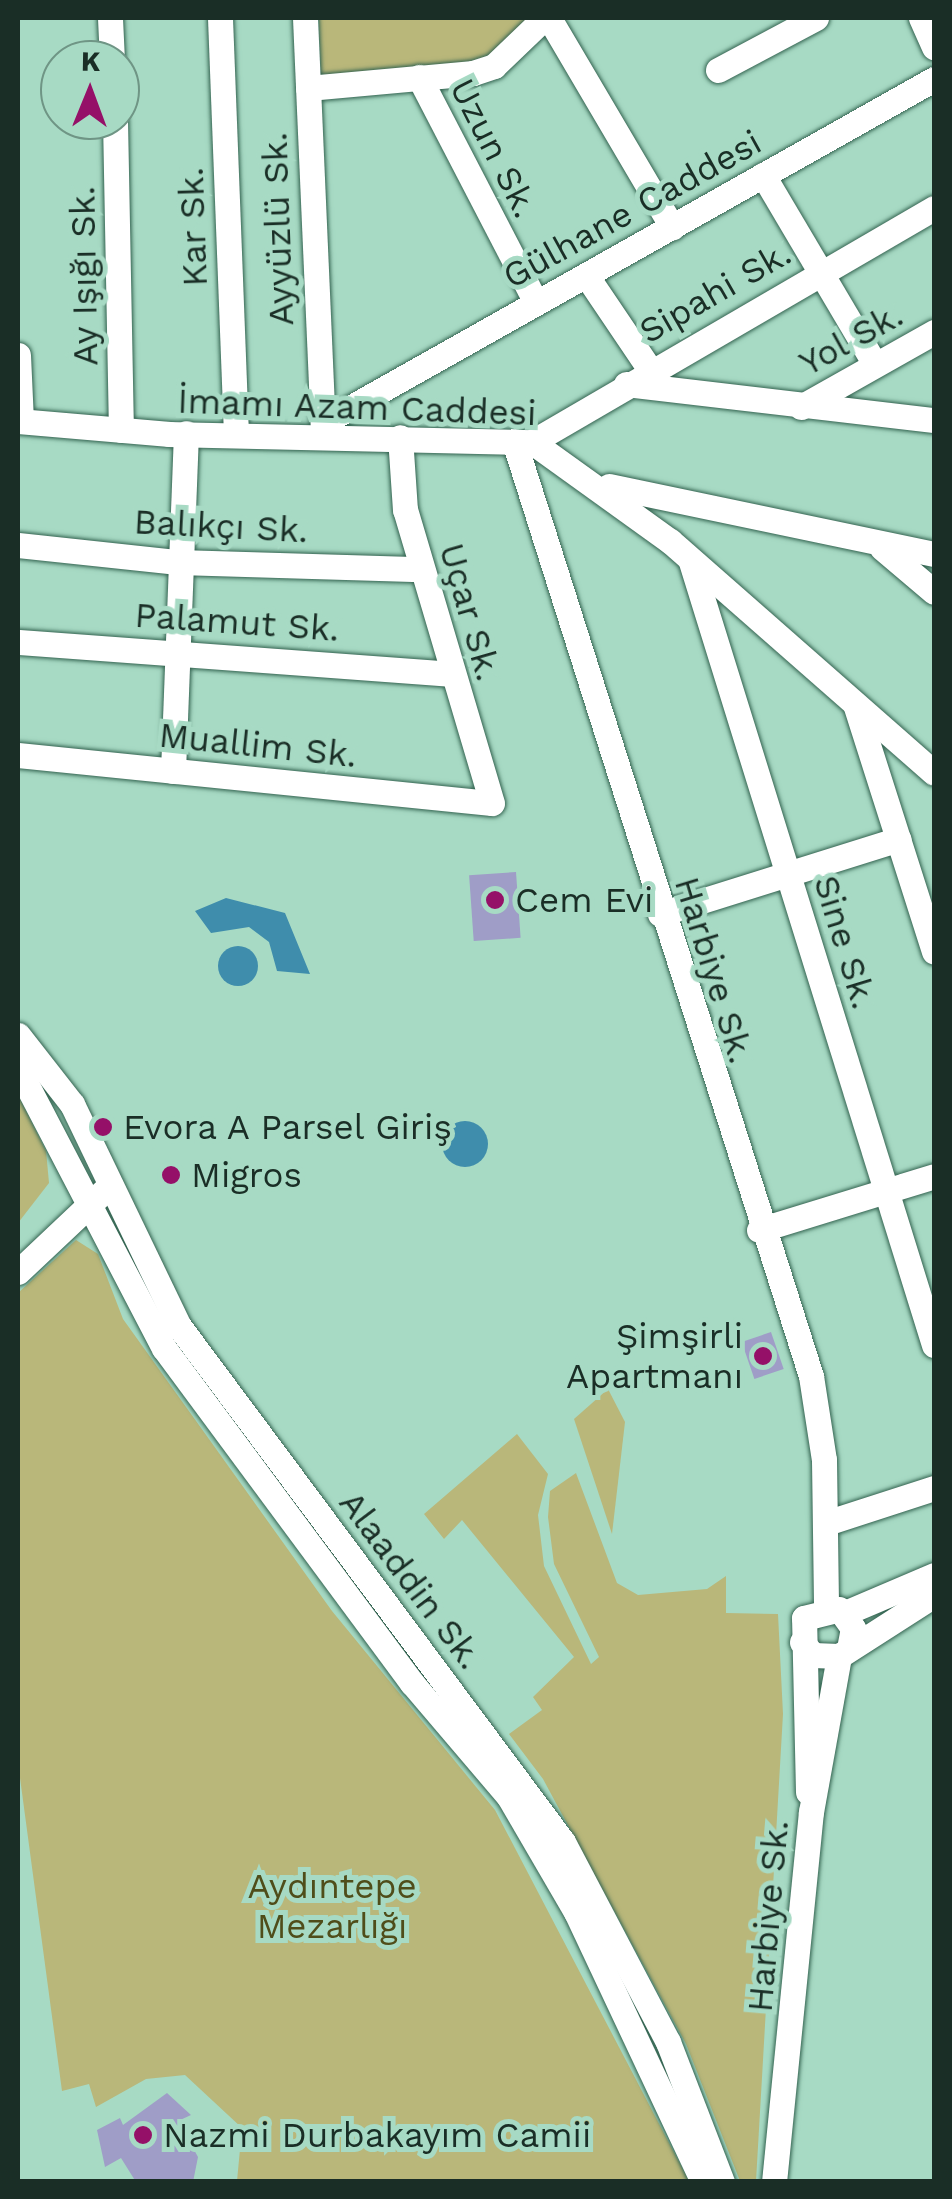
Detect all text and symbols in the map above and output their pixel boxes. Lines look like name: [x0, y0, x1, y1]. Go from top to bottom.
north arrow: [40, 40, 140, 140]
text: K: [81, 45, 100, 78]
street label: Uzun Sk.: [441, 72, 547, 224]
street label: Gülhane Caddesi: [496, 121, 768, 297]
street label: Ayyüzlü Sk.: [254, 131, 302, 327]
street label: Kar Sk.: [170, 166, 216, 288]
street label: Ay Işığı Sk.: [61, 185, 107, 367]
street label: Sipahi Sk.: [632, 232, 798, 352]
street label: Yol Sk.: [792, 293, 910, 385]
street label: İmamı Azam Caddesi: [176, 380, 538, 434]
street label: Balıkçı Sk.: [133, 500, 309, 552]
street label: Uçar Sk.: [430, 538, 510, 686]
street label: Palamut Sk.: [133, 594, 341, 650]
street label: Muallim Sk.: [157, 714, 359, 776]
street label: Sine Sk.: [805, 870, 885, 1014]
street label: Harbiye Sk.: [666, 872, 762, 1068]
place label: Cem Evi: [515, 879, 653, 921]
marker: Cem Evi: [484, 889, 506, 911]
place label: Evora A Parsel Giriş: [123, 1106, 457, 1148]
marker: Evora A Parsel Giriş: [92, 1116, 114, 1138]
place label: Migros: [191, 1154, 302, 1196]
marker: Migros: [160, 1164, 182, 1186]
place label: Şimşirli Apartmanı: [566, 1315, 743, 1397]
marker: Şimşirli Apartmanı: [752, 1345, 774, 1367]
street label: Alaaddin Sk.: [330, 1483, 492, 1677]
street label: Harbiye Sk.: [739, 1818, 797, 2014]
park label: Aydıntepe Mezarlığı: [247, 1865, 417, 1947]
place label: Nazmi Durbakayım Camii: [163, 2114, 591, 2156]
marker: Nazmi Durbakayım Camii: [132, 2124, 154, 2146]

